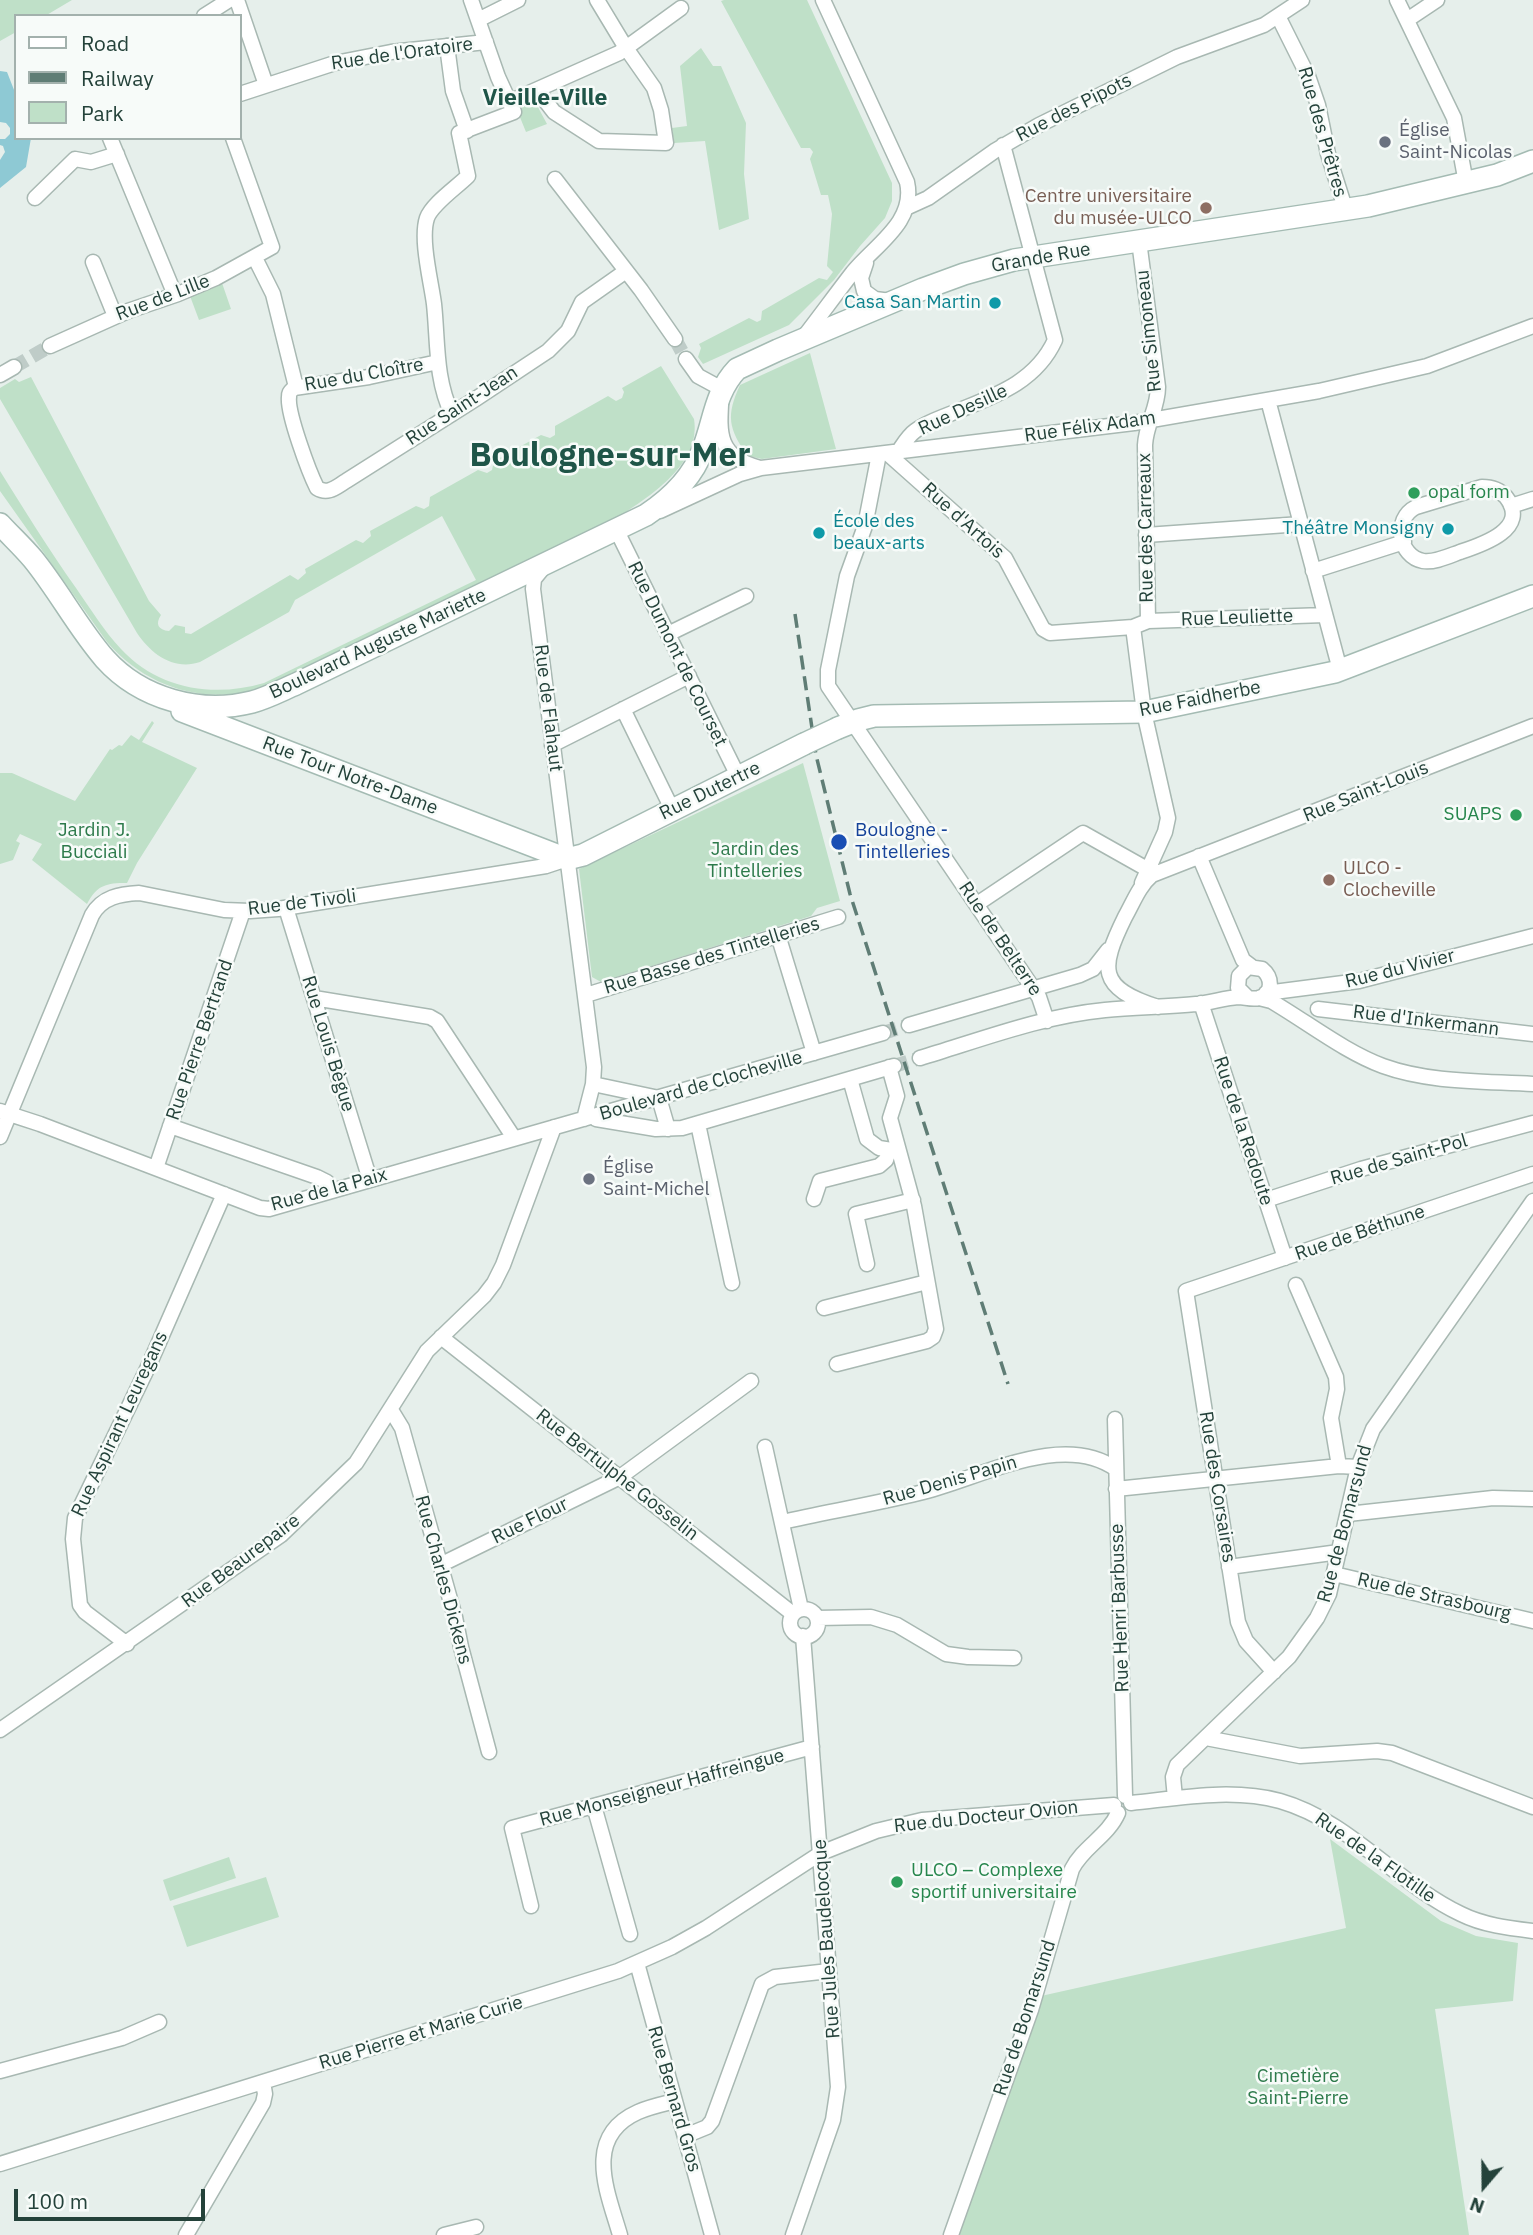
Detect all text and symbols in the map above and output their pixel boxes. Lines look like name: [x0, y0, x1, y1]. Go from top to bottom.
legend: [14, 14, 242, 140]
text: Road: [81, 29, 129, 57]
street label: Rue de l'Oratoire: [330, 33, 474, 75]
text: Railway: [81, 64, 154, 92]
street label: Rue des Prêtres: [1292, 64, 1352, 200]
street label: Rue des Pipots: [1012, 69, 1136, 147]
district label: Vieille-Ville: [483, 84, 607, 112]
text: Park: [81, 99, 124, 127]
place label: Église Saint-Nicolas: [1399, 120, 1512, 164]
marker: Église Saint-Nicolas: [1377, 134, 1393, 150]
place label: Centre universitaire du musée-ULCO: [1025, 186, 1192, 230]
marker: Centre universitaire du musée-ULCO: [1198, 200, 1214, 216]
street label: Grande Rue: [990, 238, 1092, 278]
street label: Rue Simoneau: [1131, 269, 1167, 393]
street label: Rue de Lille: [113, 270, 213, 326]
place label: Casa San Martin: [844, 292, 981, 314]
marker: Casa San Martin: [987, 295, 1003, 311]
street label: Rue du Cloître: [303, 353, 425, 397]
street label: Rue Saint-Jean: [402, 361, 522, 451]
street label: Rue Desille: [915, 379, 1011, 441]
street label: Rue Félix Adam: [1023, 406, 1157, 448]
district label: Boulogne-sur-Mer: [470, 436, 750, 476]
street label: Rue des Carreaux: [1133, 453, 1159, 603]
street label: Rue d'Artois: [917, 478, 1009, 564]
place label: opal form: [1428, 482, 1510, 504]
marker: opal form: [1406, 485, 1422, 501]
place label: École des beaux-arts: [833, 511, 925, 555]
place label: Théâtre Monsigny: [1282, 518, 1434, 540]
marker: Théâtre Monsigny: [1440, 521, 1456, 537]
marker: École des beaux-arts: [811, 525, 827, 541]
street label: Rue Dumont de Courset: [622, 558, 732, 750]
street label: Boulevard Auguste Mariette: [266, 584, 490, 704]
street label: Rue Leuliette: [1180, 605, 1294, 631]
street label: Rue de Flahaut: [529, 643, 567, 773]
street label: Rue Faidherbe: [1137, 676, 1263, 722]
street label: Rue Tour Notre-Dame: [259, 732, 441, 820]
street label: Rue Saint-Louis: [1300, 756, 1432, 828]
street label: Rue Dutertre: [656, 757, 764, 825]
place label: SUAPS: [1444, 804, 1502, 826]
marker: SUAPS: [1508, 807, 1524, 823]
park label: Jardin J. Bucciali: [58, 820, 130, 864]
place label: Boulogne - Tintelleries: [855, 820, 951, 864]
marker: Boulogne - Tintelleries: [829, 832, 849, 852]
park label: Jardin des Tintelleries: [707, 839, 803, 883]
place label: ULCO - Clocheville: [1343, 858, 1436, 902]
marker: ULCO - Clocheville: [1321, 872, 1337, 888]
street label: Rue de Belterre: [953, 877, 1047, 1001]
street label: Rue de Tivoli: [246, 885, 358, 921]
street label: Rue Basse des Tintelleries: [601, 912, 823, 1000]
street label: Rue du Vivier: [1343, 944, 1457, 994]
street label: Rue Pierre Bertrand: [162, 957, 238, 1123]
street label: Rue Louis Bègue: [296, 973, 360, 1115]
street label: Rue d'Inkermann: [1352, 1001, 1500, 1041]
street label: Boulevard de Clocheville: [597, 1046, 805, 1126]
street label: Rue de la Redoute: [1208, 1054, 1278, 1208]
street label: Rue de Saint-Pol: [1328, 1130, 1470, 1190]
place label: Église Saint-Michel: [603, 1157, 710, 1201]
street label: Rue de la Paix: [268, 1164, 390, 1216]
marker: Église Saint-Michel: [581, 1171, 597, 1187]
street label: Rue de Béthune: [1292, 1200, 1428, 1266]
street label: Rue Aspirant Leuregans: [67, 1328, 173, 1520]
street label: Rue Bertulphe Gosselin: [531, 1404, 703, 1546]
street label: Rue des Corsaires: [1194, 1410, 1240, 1564]
street label: Rue de Bomarsund: [1313, 1443, 1377, 1605]
street label: Rue Denis Papin: [880, 1451, 1020, 1511]
street label: Rue Charles Dickens: [409, 1493, 477, 1667]
street label: Rue Flour: [488, 1493, 572, 1549]
street label: Rue Beaurepaire: [177, 1509, 305, 1613]
street label: Rue Henri Barbusse: [1106, 1523, 1134, 1693]
street label: Rue de Strasbourg: [1355, 1568, 1513, 1626]
street label: Rue Monseigneur Haffreingue: [537, 1744, 787, 1832]
street label: Rue du Docteur Ovion: [893, 1796, 1079, 1838]
street label: Rue de la Flotille: [1310, 1808, 1440, 1908]
street label: Rue Jules Baudelocque: [809, 1838, 845, 2040]
place label: ULCO – Complexe sportif universitaire: [911, 1860, 1077, 1904]
marker: ULCO – Complexe sportif universitaire: [889, 1874, 905, 1890]
street label: Rue de Bomarsund: [989, 1937, 1061, 2099]
street label: Rue Pierre et Marie Curie: [316, 1991, 526, 2075]
street label: Rue Bernard Gros: [642, 2023, 706, 2175]
park label: Cimetière Saint-Pierre: [1247, 2066, 1349, 2110]
north arrow: [1449, 2151, 1519, 2221]
scale bar: [18, 2176, 208, 2220]
text: 100 m: [27, 2187, 88, 2215]
text: N: [1466, 2192, 1487, 2219]

